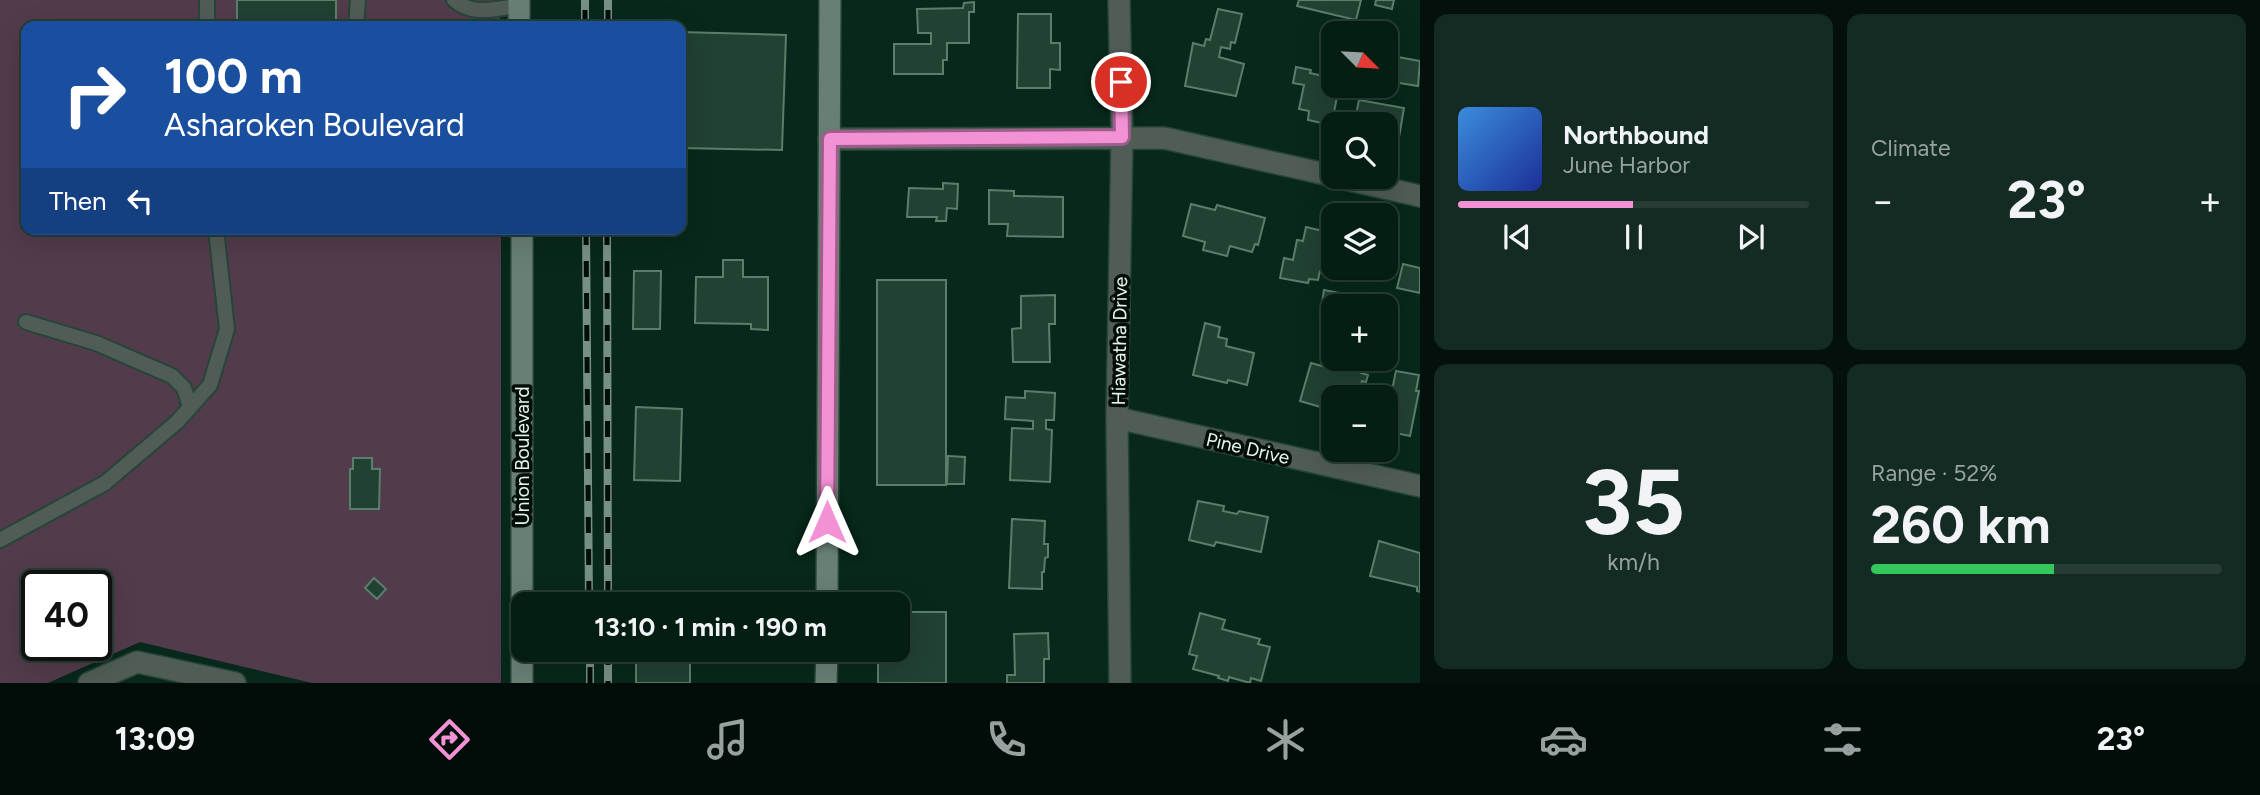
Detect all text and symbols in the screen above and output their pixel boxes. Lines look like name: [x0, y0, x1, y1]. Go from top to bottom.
north arrow: [1321, 21, 1398, 98]
map controls: [1321, 21, 1398, 462]
text: 100 m: [164, 46, 303, 105]
icon: right: [49, 49, 140, 140]
pin: [1091, 52, 1151, 112]
icon: arrive: [1102, 63, 1140, 101]
text: Asharoken Boulevard: [164, 106, 465, 144]
button: search: [1321, 112, 1398, 189]
text: Northbound: [1563, 119, 1709, 151]
text: Climate: [1871, 134, 1950, 162]
text: June Harbor: [1563, 151, 1690, 179]
text: 23°: [2007, 169, 2086, 231]
text: −: [1871, 178, 1895, 224]
text: +: [2198, 178, 2222, 224]
icon: left: [121, 182, 159, 220]
text: Then: [49, 185, 107, 217]
button: layers: [1321, 203, 1398, 280]
icon: previous: [1498, 218, 1536, 256]
icon: pause: [1615, 218, 1653, 256]
icon: next: [1732, 218, 1770, 256]
street label: Hiawatha Drive: [1107, 276, 1132, 406]
button: +: [1321, 294, 1398, 371]
button: −: [1321, 385, 1398, 462]
street label: Union Boulevard: [511, 386, 534, 526]
street label: Pine Drive: [1204, 428, 1292, 469]
text: 35: [1582, 448, 1685, 557]
text: Range · 52%: [1871, 459, 1997, 487]
position arrow: [790, 485, 864, 559]
text: 260 km: [1871, 494, 2051, 556]
text: km/h: [1607, 548, 1660, 576]
speed limit sign: 40: [21, 570, 112, 661]
text: 13:10 · 1 min · 190 m: [594, 611, 827, 643]
icon: directions: [425, 715, 474, 764]
icon: music: [703, 715, 752, 764]
icon: phone: [982, 715, 1031, 764]
icon: climate: [1261, 715, 1310, 764]
icon: car: [1539, 715, 1588, 764]
icon: filters: [1818, 715, 1867, 764]
text: 13:09: [115, 720, 195, 758]
text: 23°: [2097, 720, 2145, 758]

